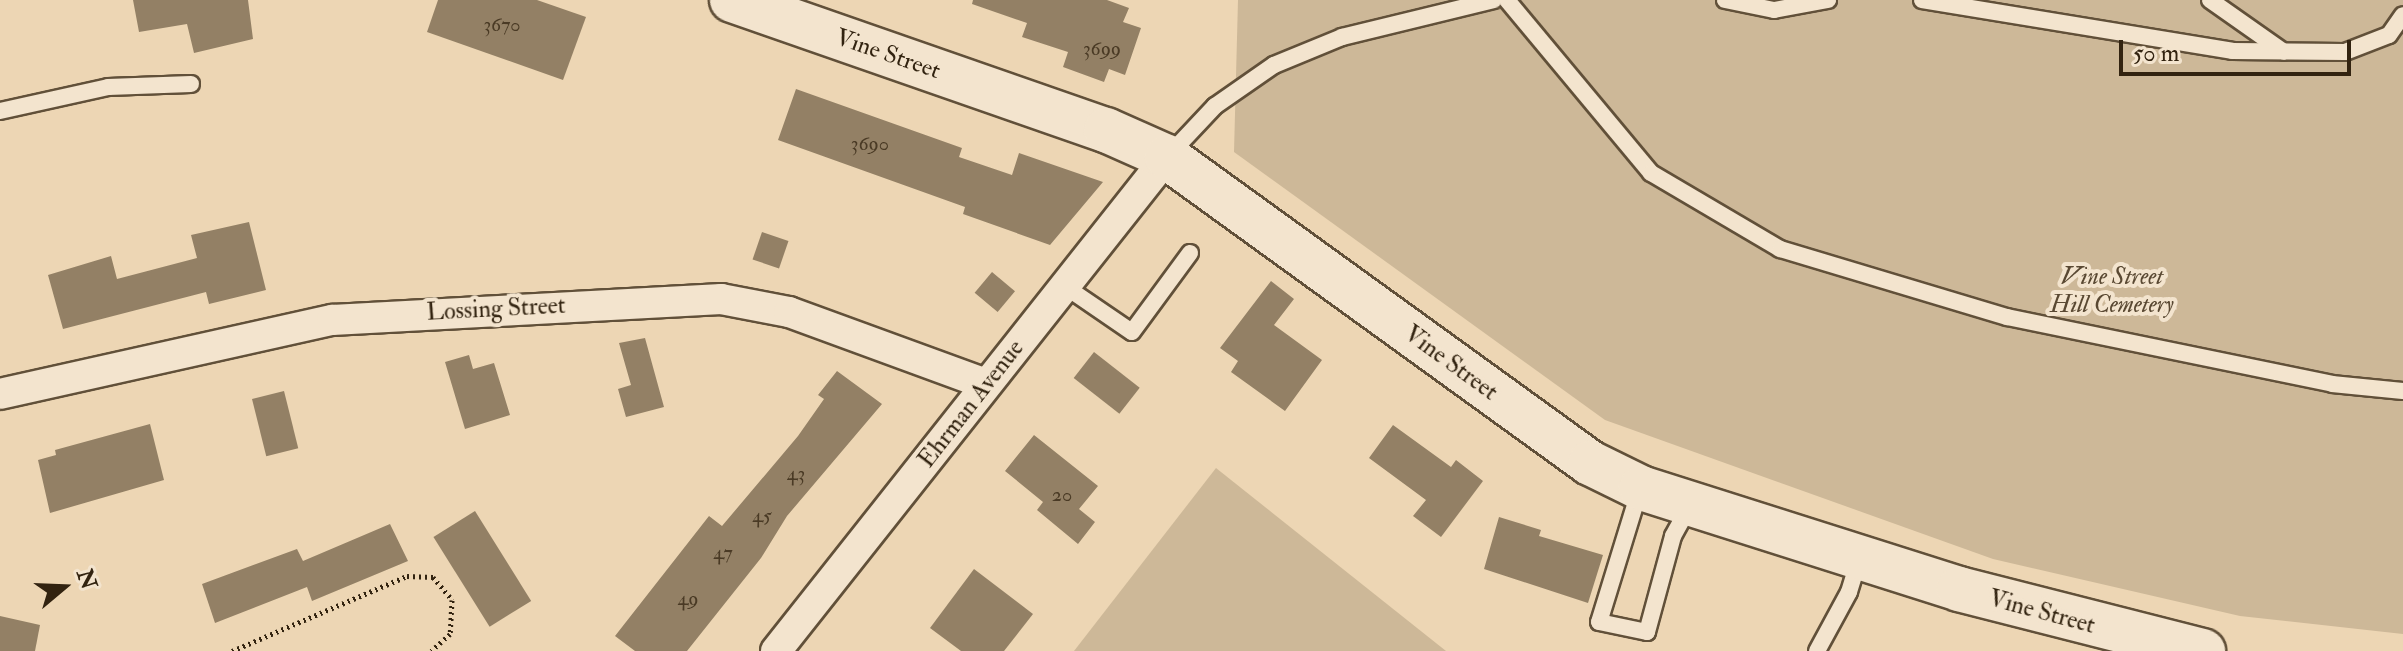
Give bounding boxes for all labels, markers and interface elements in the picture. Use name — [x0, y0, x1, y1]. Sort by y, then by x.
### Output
house number: 3670 — [483, 12, 521, 36]
street label: Vine Street — [832, 23, 944, 85]
scale bar — [2123, 24, 2355, 74]
house number: 3699 — [1083, 36, 1121, 60]
text: 50 m — [2133, 38, 2179, 69]
house number: 3690 — [851, 131, 889, 155]
park label: Vine Street Hill Cemetery — [2050, 263, 2174, 319]
street label: Lossing Street — [426, 291, 566, 327]
street label: Vine Street — [1399, 319, 1503, 407]
street label: Ehrman Avenue — [912, 334, 1030, 474]
house number: 43 — [787, 461, 805, 485]
house number: 20 — [1052, 482, 1072, 506]
house number: 45 — [752, 503, 772, 527]
house number: 47 — [713, 540, 733, 564]
north arrow — [24, 547, 104, 627]
text: N — [70, 565, 103, 593]
street label: Vine Street — [1986, 584, 2098, 640]
house number: 49 — [677, 586, 699, 610]

